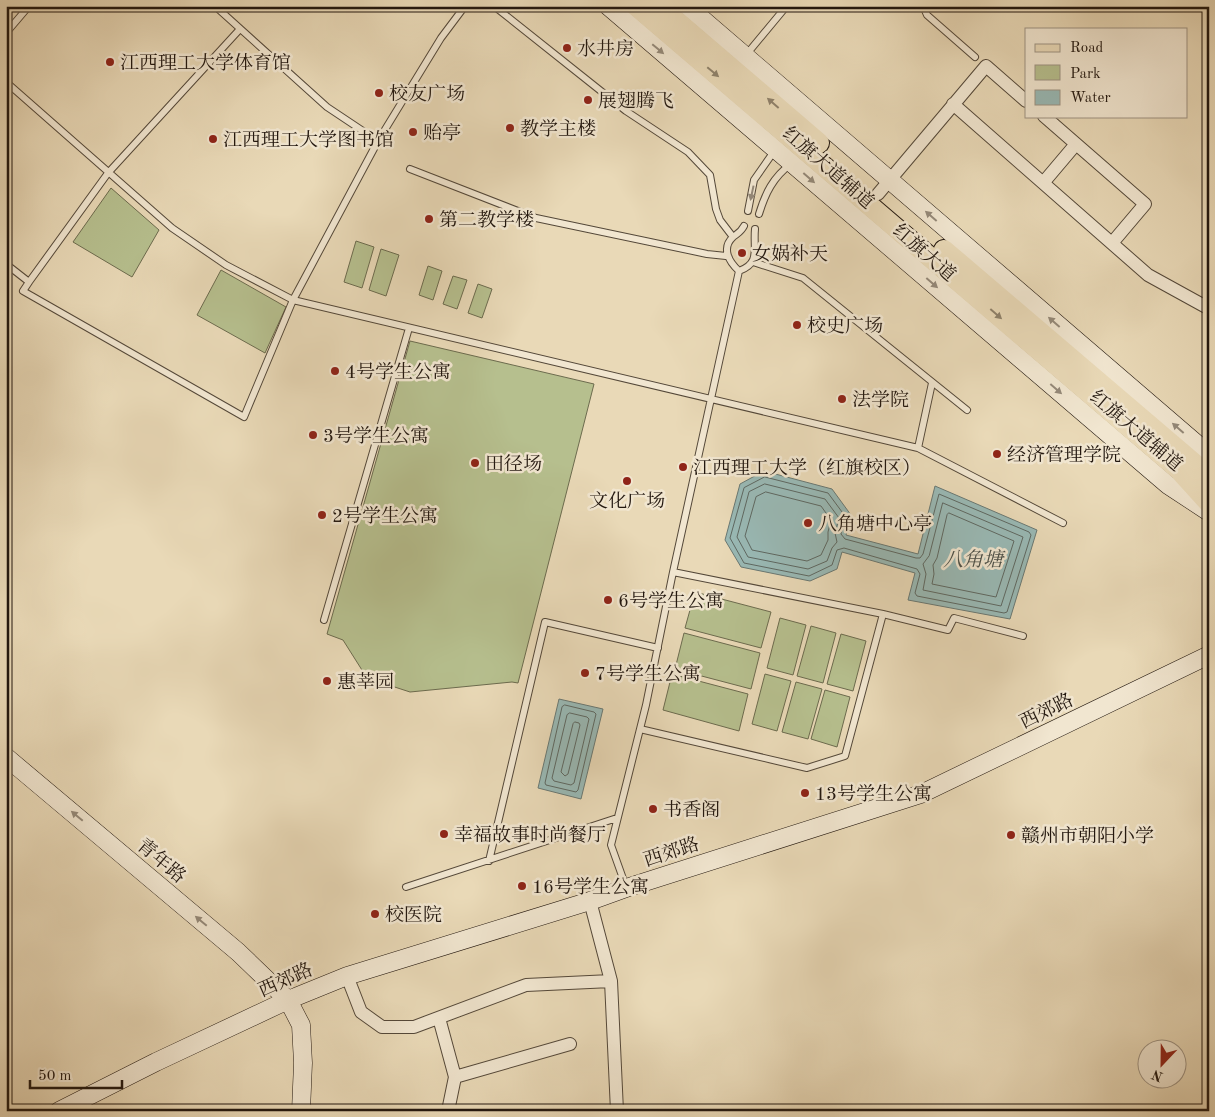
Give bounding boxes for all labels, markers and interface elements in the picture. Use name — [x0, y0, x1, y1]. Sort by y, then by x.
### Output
legend — [1025, 28, 1188, 118]
place label: 水井房 — [577, 38, 634, 60]
text: Road — [1070, 41, 1104, 56]
marker: 水井房 — [561, 42, 573, 54]
one-way arrow — [652, 44, 665, 55]
place label: 江西理工大学体育馆 — [120, 52, 291, 74]
marker: 江西理工大学体育馆 — [104, 56, 116, 68]
one-way arrow — [706, 66, 719, 77]
text: Park — [1070, 67, 1101, 82]
place label: 校友广场 — [389, 83, 465, 105]
marker: 校友广场 — [373, 87, 385, 99]
place label: 展翅腾飞 — [598, 91, 674, 112]
text: Water — [1070, 91, 1111, 106]
marker: 展翅腾飞 — [582, 94, 594, 106]
one-way arrow — [767, 97, 779, 109]
place label: 教学主楼 — [520, 118, 596, 140]
place label: 贻亭 — [423, 122, 461, 144]
marker: 教学主楼 — [504, 122, 516, 134]
street label: 红旗大道辅道 — [778, 122, 879, 213]
marker: 贻亭 — [407, 126, 419, 138]
place label: 江西理工大学图书馆 — [223, 129, 394, 151]
marker: 江西理工大学图书馆 — [207, 133, 219, 145]
one-way arrow — [802, 172, 815, 183]
one-way arrow — [747, 186, 755, 202]
place label: 第二教学楼 — [439, 209, 534, 231]
one-way arrow — [926, 210, 938, 222]
marker: 第二教学楼 — [423, 213, 435, 225]
street label: 红旗大道 — [888, 220, 960, 286]
place label: 女娲补天 — [752, 244, 828, 265]
marker: 女娲补天 — [736, 247, 748, 259]
one-way arrow — [926, 277, 938, 288]
one-way arrow — [990, 308, 1003, 319]
place label: 校史广场 — [807, 315, 883, 337]
one-way arrow — [1048, 316, 1061, 327]
marker: 校史广场 — [791, 319, 803, 331]
place label: 4号学生公寓 — [345, 361, 451, 383]
marker: 4号学生公寓 — [329, 365, 341, 377]
one-way arrow — [1049, 383, 1062, 394]
street label: 红旗大道辅道 — [1086, 386, 1187, 476]
place label: 法学院 — [852, 390, 909, 411]
marker: 法学院 — [836, 393, 848, 405]
one-way arrow — [1171, 422, 1184, 433]
place label: 3号学生公寓 — [323, 425, 429, 447]
marker: 3号学生公寓 — [307, 429, 319, 441]
place label: 经济管理学院 — [1007, 444, 1121, 466]
marker: 经济管理学院 — [991, 448, 1003, 460]
place label: 田径场 — [485, 454, 542, 475]
marker: 田径场 — [469, 457, 481, 469]
place label: 江西理工大学（红旗校区） — [693, 457, 921, 479]
marker: 江西理工大学（红旗校区） — [677, 461, 689, 473]
marker: 文化广场 — [621, 475, 633, 487]
place label: 文化广场 — [589, 491, 665, 512]
place label: 2号学生公寓 — [332, 505, 438, 527]
marker: 2号学生公寓 — [316, 509, 328, 521]
place label: 八角塘中心亭 — [818, 513, 932, 535]
marker: 八角塘中心亭 — [802, 517, 814, 529]
water label: 八角塘 — [943, 549, 1006, 571]
place label: 6号学生公寓 — [618, 590, 724, 612]
marker: 6号学生公寓 — [602, 594, 614, 606]
place label: 7号学生公寓 — [595, 663, 701, 685]
marker: 7号学生公寓 — [579, 667, 591, 679]
place label: 惠莘园 — [337, 672, 394, 693]
marker: 惠莘园 — [321, 675, 333, 687]
street label: 西郊路 — [1016, 689, 1077, 733]
place label: 13号学生公寓 — [815, 783, 932, 805]
marker: 13号学生公寓 — [799, 787, 811, 799]
place label: 书香阁 — [663, 799, 720, 821]
marker: 书香阁 — [647, 803, 659, 815]
one-way arrow — [71, 811, 84, 822]
place label: 幸福故事时尚餐厅 — [454, 825, 606, 846]
place label: 赣州市朝阳小学 — [1021, 825, 1154, 847]
marker: 幸福故事时尚餐厅 — [438, 828, 450, 840]
marker: 赣州市朝阳小学 — [1005, 829, 1017, 841]
street label: 青年路 — [132, 834, 190, 888]
street label: 西郊路 — [641, 834, 702, 871]
place label: 16号学生公寓 — [532, 876, 649, 898]
marker: 16号学生公寓 — [516, 880, 528, 892]
place label: 校医院 — [385, 904, 442, 926]
marker: 校医院 — [369, 908, 381, 920]
one-way arrow — [195, 916, 207, 927]
street label: 西郊路 — [255, 959, 316, 1002]
north arrow — [1138, 1040, 1188, 1090]
scale bar — [30, 1057, 122, 1089]
text: N — [1150, 1067, 1165, 1084]
text: 50 m — [38, 1069, 72, 1084]

